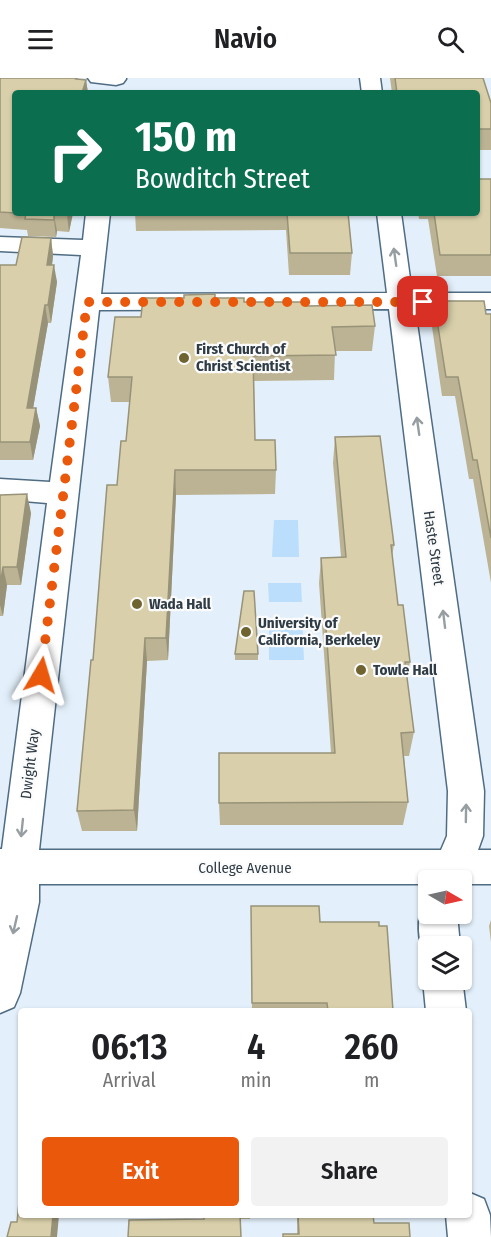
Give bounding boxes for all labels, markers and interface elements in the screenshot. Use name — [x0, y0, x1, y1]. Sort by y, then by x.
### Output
icon: menu — [24, 23, 57, 56]
text: Navio — [214, 23, 277, 55]
icon: search — [434, 23, 467, 56]
text: 150 m — [135, 112, 237, 162]
icon: right — [36, 114, 114, 192]
text: Bowditch Street — [135, 163, 310, 195]
one-way arrow — [389, 248, 400, 268]
pin — [397, 276, 448, 327]
icon: arrive — [406, 285, 439, 318]
place label: First Church of Christ Scientist — [196, 340, 291, 375]
marker: First Church of Christ Scientist — [177, 351, 191, 365]
one-way arrow — [412, 416, 423, 436]
street label: Haste Street — [420, 509, 448, 587]
place label: Wada Hall — [149, 595, 212, 613]
marker: Wada Hall — [130, 597, 144, 611]
one-way arrow — [438, 610, 449, 629]
place label: University of California, Berkeley — [258, 614, 381, 649]
marker: University of California, Berkeley — [239, 625, 253, 639]
position arrow — [9, 643, 73, 707]
place label: Towle Hall — [373, 661, 438, 679]
marker: Towle Hall — [354, 663, 368, 677]
street label: Dwight Way — [17, 728, 43, 800]
one-way arrow — [460, 803, 471, 823]
one-way arrow — [16, 818, 27, 838]
street label: College Avenue — [198, 859, 292, 877]
north arrow — [418, 870, 472, 924]
map controls — [418, 870, 472, 990]
one-way arrow — [9, 914, 20, 934]
button: layers — [418, 936, 472, 990]
text: 06:13 — [91, 1025, 168, 1069]
text: 4 — [247, 1025, 265, 1069]
text: 260 — [345, 1025, 399, 1069]
text: Arrival — [103, 1068, 156, 1092]
text: min — [241, 1068, 272, 1092]
text: m — [364, 1068, 379, 1092]
button: Exit — [42, 1137, 239, 1206]
button: Share — [251, 1137, 448, 1206]

